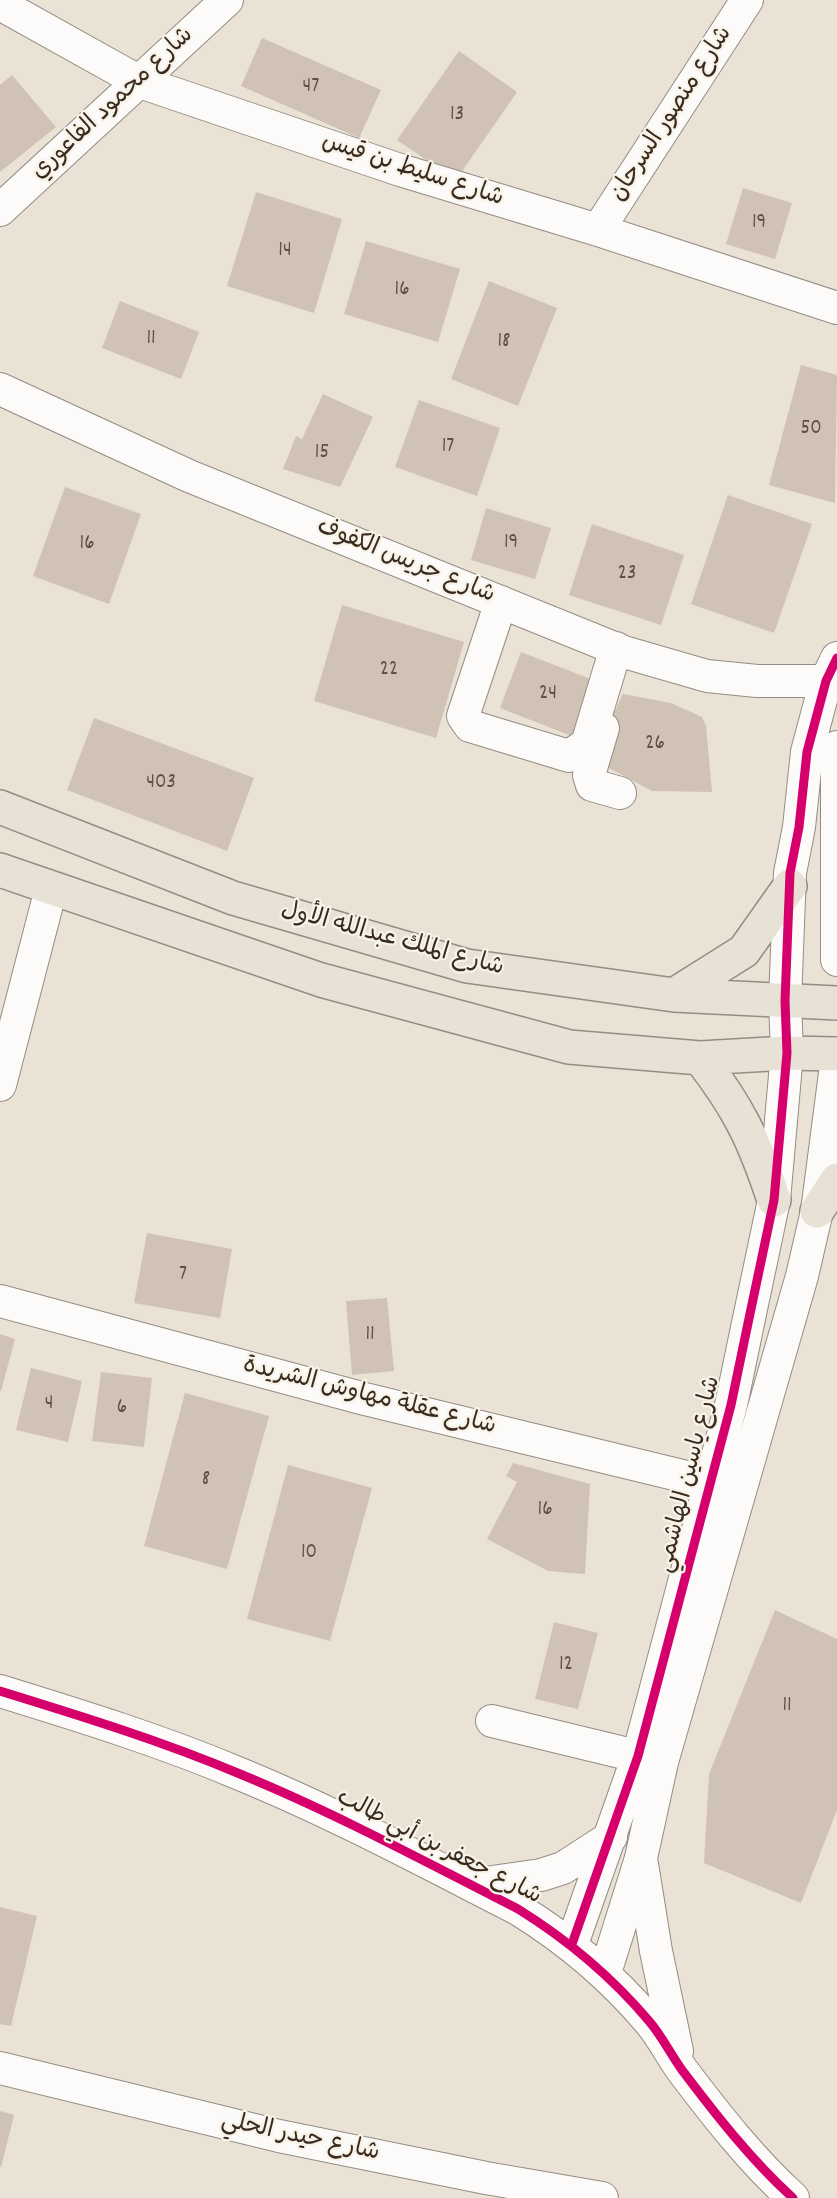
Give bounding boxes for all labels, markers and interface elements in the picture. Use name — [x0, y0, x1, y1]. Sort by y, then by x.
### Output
street label: شارع منصور السرحان — [606, 22, 740, 208]
street label: شارع محمود الفاعوري — [27, 23, 201, 187]
house number: 47 — [303, 75, 319, 101]
house number: 13 — [450, 103, 464, 129]
street label: شارع سليط بن قيس — [317, 129, 507, 215]
house number: 19 — [752, 211, 766, 237]
house number: 14 — [278, 239, 292, 265]
house number: 16 — [395, 278, 409, 304]
house number: 11 — [146, 327, 156, 353]
house number: 18 — [497, 330, 511, 356]
house number: 50 — [800, 417, 822, 443]
house number: 17 — [442, 435, 454, 461]
house number: 15 — [315, 441, 329, 467]
street label: شارع جريس الكفوف — [312, 514, 498, 612]
house number: 19 — [504, 531, 518, 557]
house number: 16 — [80, 532, 94, 558]
house number: 23 — [618, 562, 636, 588]
house number: 22 — [380, 658, 398, 684]
house number: 24 — [539, 682, 557, 708]
house number: 26 — [645, 732, 665, 758]
house number: 403 — [146, 771, 176, 797]
street label: شارع الملك عبدالله الأول — [277, 897, 507, 985]
house number: 7 — [179, 1263, 187, 1289]
house number: 11 — [365, 1323, 375, 1349]
street label: شارع عقلة مهاوش الشريدة — [240, 1353, 498, 1443]
street label: شارع ياسين الهاشمي — [653, 1374, 729, 1576]
house number: 4 — [45, 1392, 53, 1418]
house number: 6 — [117, 1396, 127, 1422]
house number: 8 — [202, 1468, 210, 1494]
house number: 16 — [538, 1498, 552, 1524]
house number: 10 — [301, 1541, 317, 1567]
house number: 12 — [559, 1653, 573, 1679]
house number: 11 — [782, 1694, 792, 1720]
street label: شارع جعفر بن أبي طالب — [331, 1785, 545, 1913]
street label: شارع حيدر الحلي — [218, 2108, 382, 2170]

